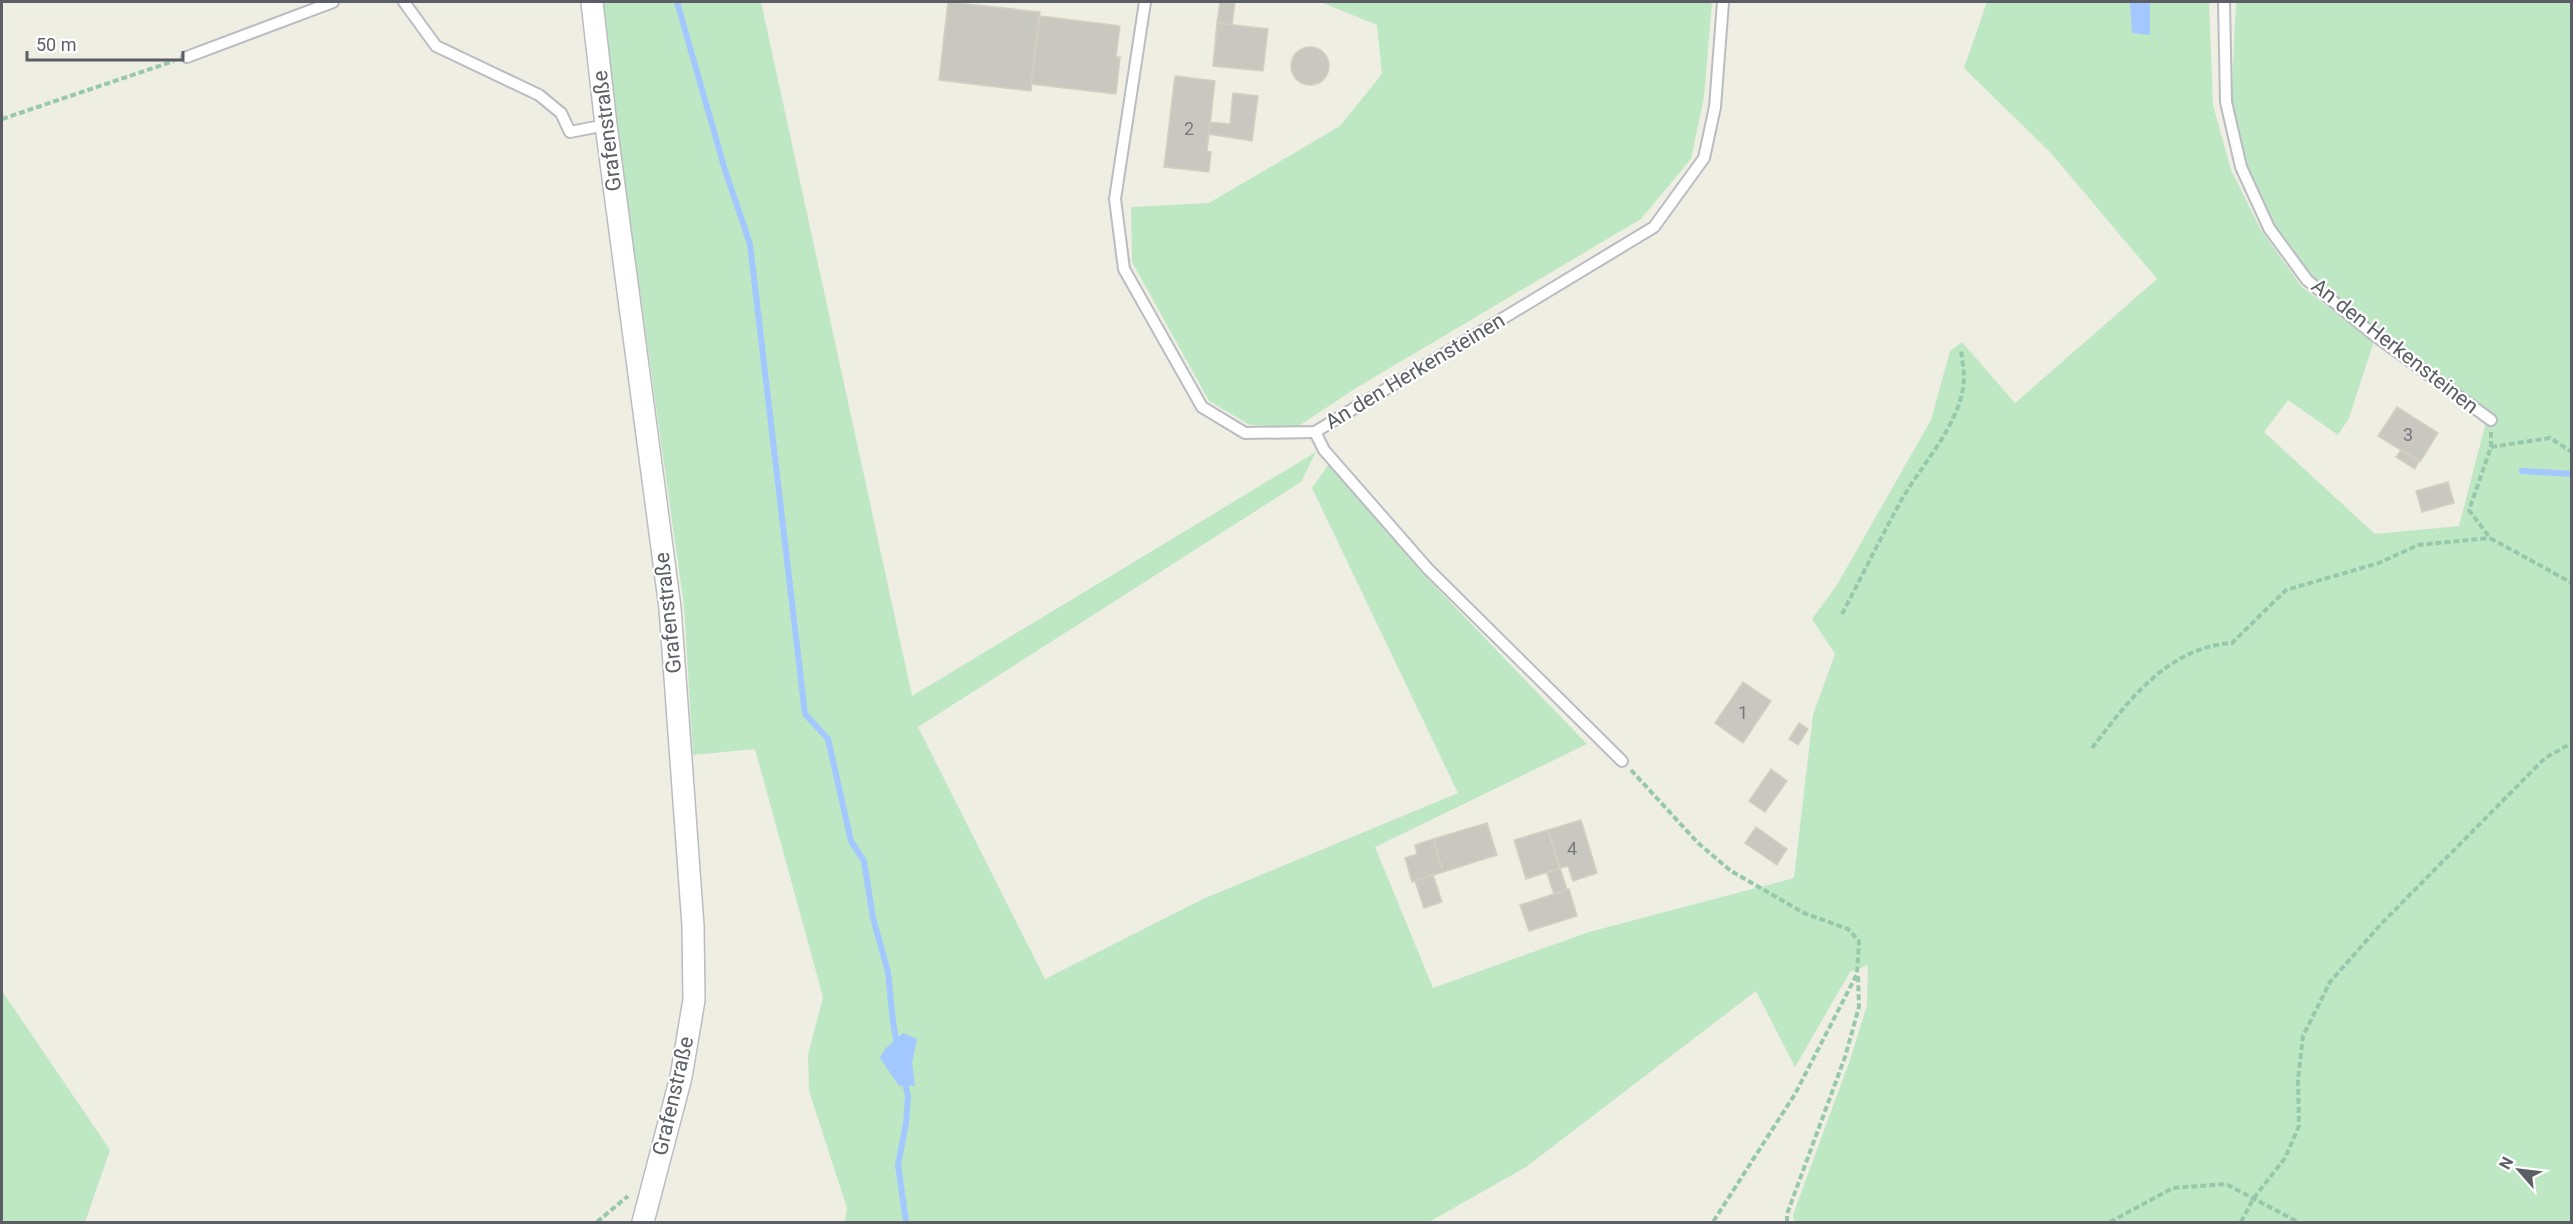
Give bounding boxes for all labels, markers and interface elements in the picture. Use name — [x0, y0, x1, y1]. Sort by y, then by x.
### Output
scale bar — [27, 24, 183, 62]
text: 50 m — [36, 34, 76, 55]
street label: Grafenstraße — [588, 69, 626, 193]
house number: 2 — [1184, 118, 1194, 139]
street label: An den Herkensteinen — [2307, 273, 2483, 419]
street label: An den Herkensteinen — [1321, 308, 1509, 434]
house number: 3 — [2403, 424, 2413, 445]
street label: Grafenstraße — [650, 551, 686, 675]
house number: 1 — [1738, 702, 1748, 723]
house number: 4 — [1567, 838, 1577, 859]
street label: Grafenstraße — [648, 1034, 698, 1158]
north arrow — [2489, 1140, 2549, 1200]
text: N — [2495, 1154, 2517, 1173]

